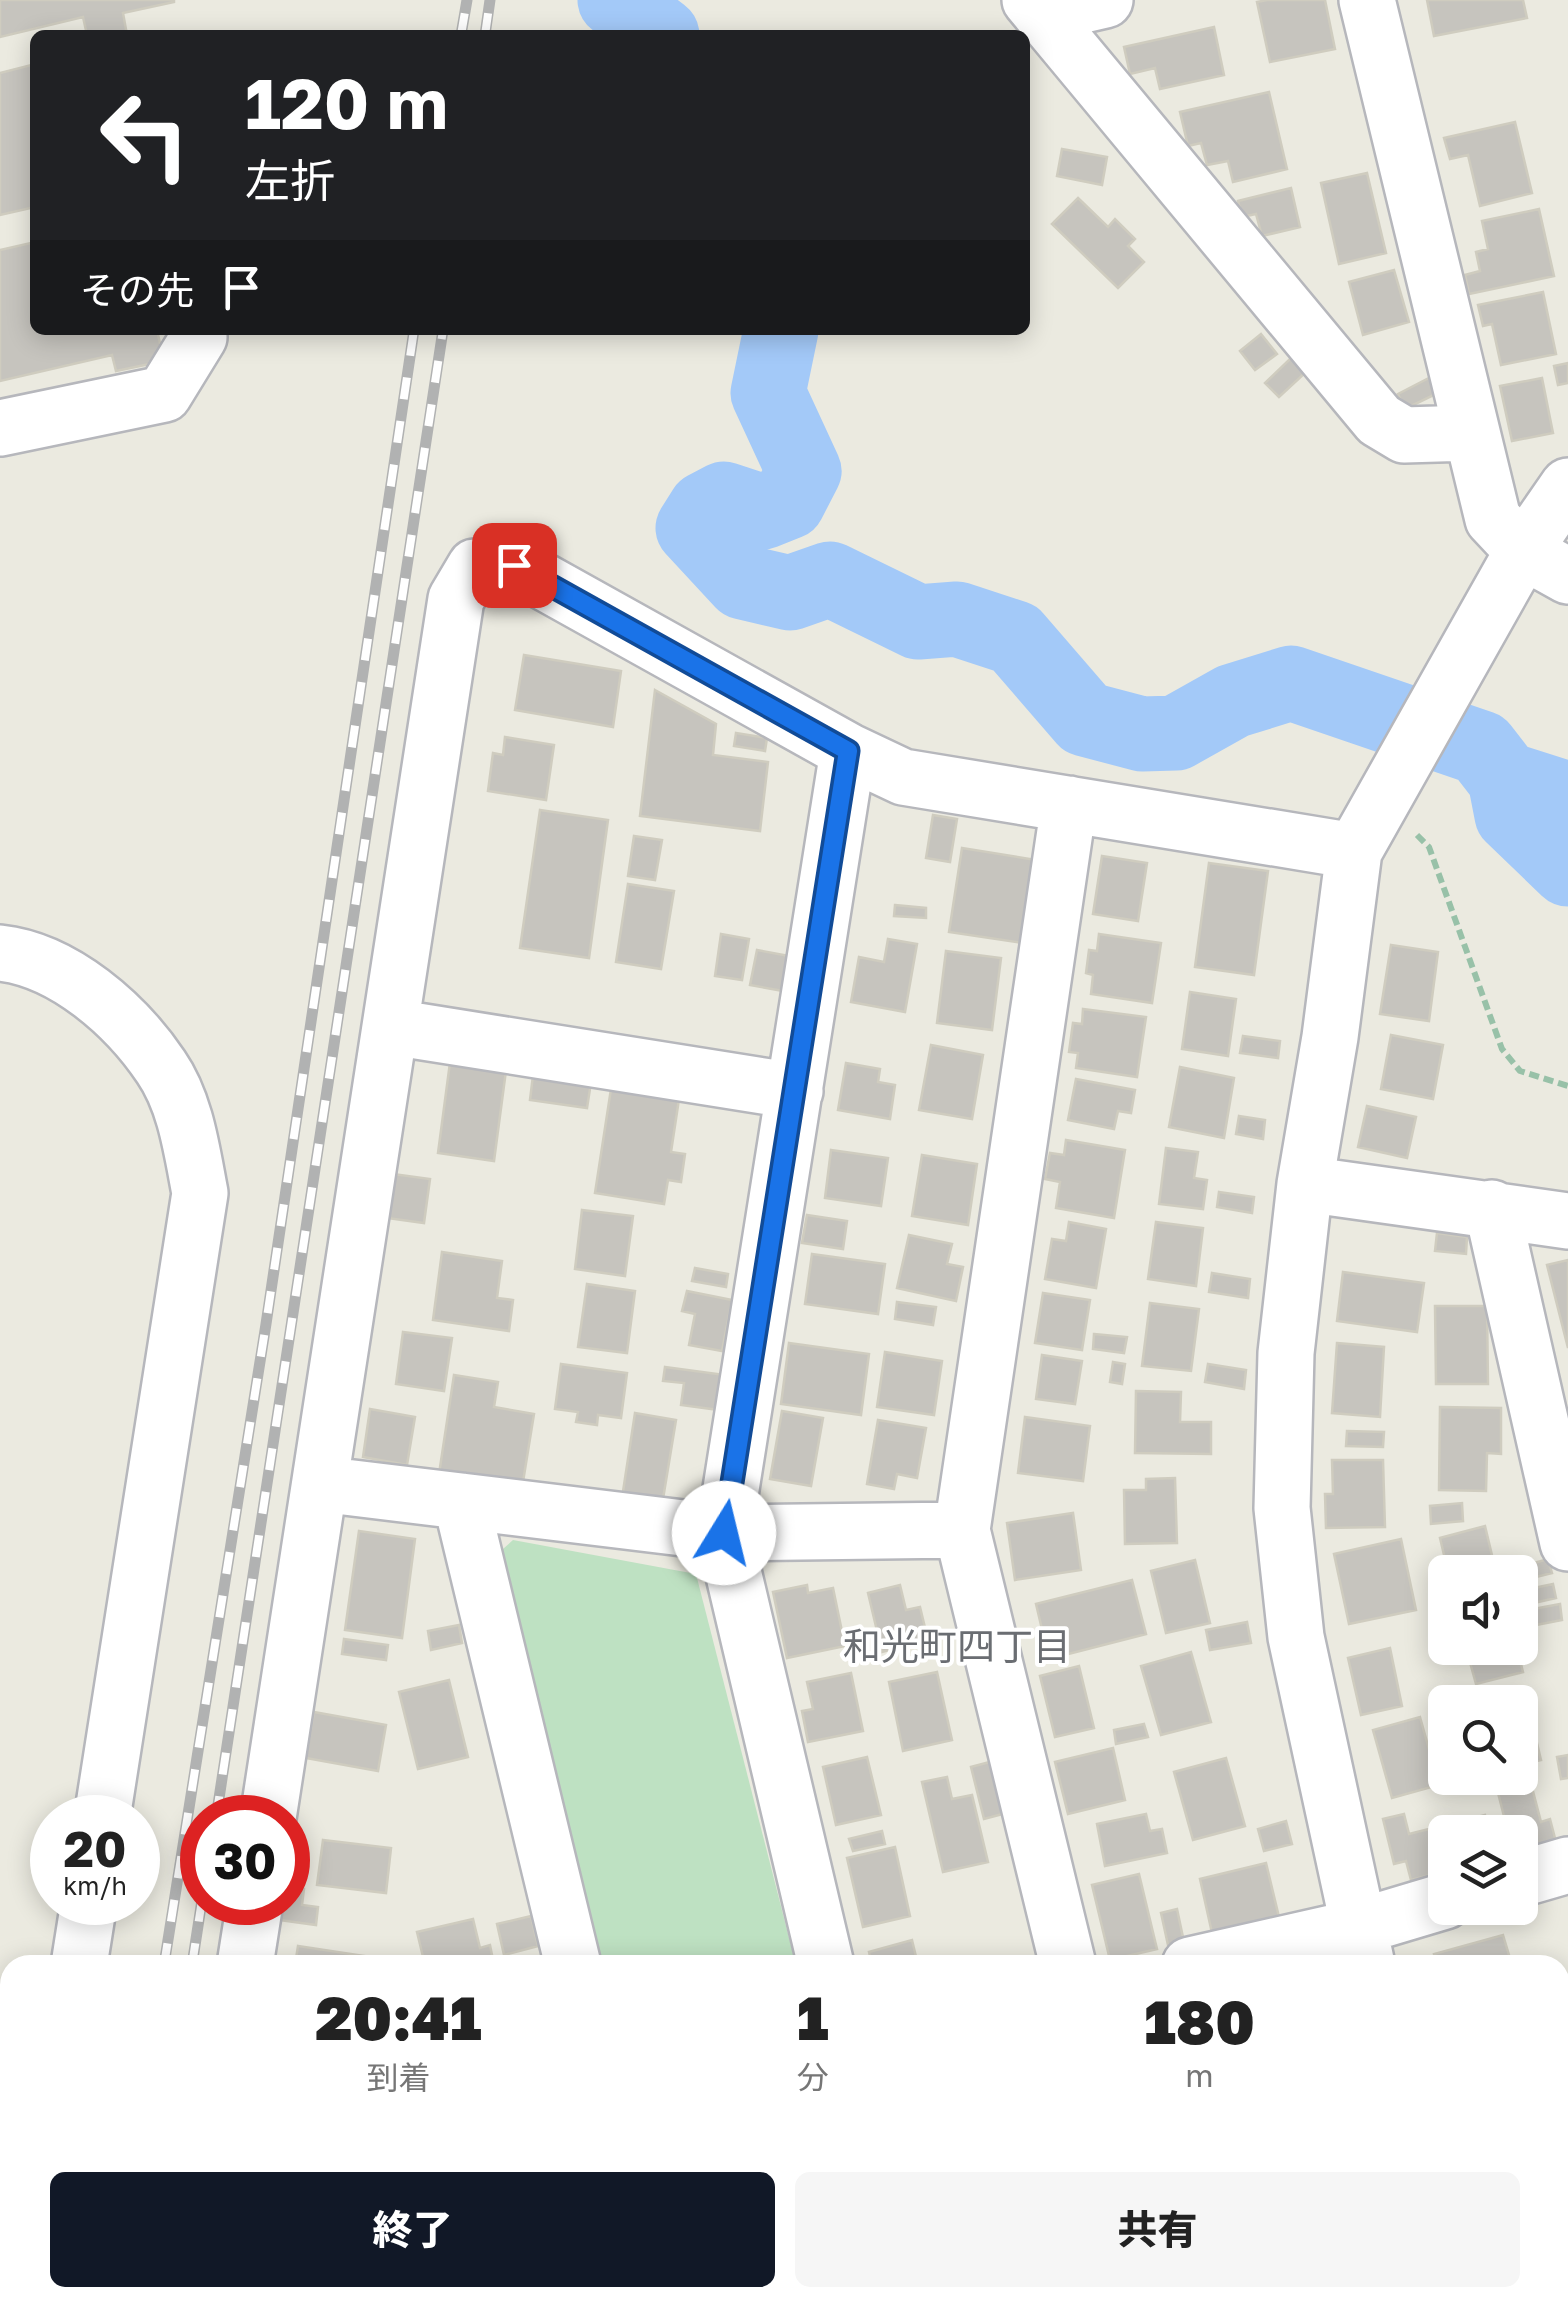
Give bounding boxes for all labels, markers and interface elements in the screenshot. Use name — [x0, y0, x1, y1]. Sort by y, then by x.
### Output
text: 120 m — [245, 60, 448, 144]
icon: left — [80, 70, 210, 200]
text: 左折 — [245, 153, 335, 207]
icon: arrive — [214, 260, 269, 315]
text: その先 — [80, 267, 194, 312]
pin — [472, 523, 557, 608]
icon: arrive — [487, 538, 542, 593]
position arrow — [672, 1481, 776, 1585]
map controls — [1428, 1555, 1538, 1925]
button: sound — [1428, 1555, 1538, 1665]
district label: 和光町四丁目 — [843, 1623, 1071, 1668]
button: search — [1428, 1685, 1538, 1795]
speed limit sign: 30 — [180, 1795, 310, 1925]
button: layers — [1428, 1815, 1538, 1925]
text: 20 — [63, 1818, 126, 1878]
text: km/h — [63, 1870, 127, 1901]
text: 20:41 — [315, 1981, 482, 2053]
text: 1 — [797, 1981, 829, 2053]
text: 180 — [1144, 1985, 1255, 2057]
text: m — [1185, 2056, 1214, 2094]
text: 到着 — [366, 2058, 430, 2096]
text: 分 — [797, 2058, 829, 2096]
button: 終了 — [50, 2172, 775, 2287]
button: 共有 — [795, 2172, 1520, 2287]

